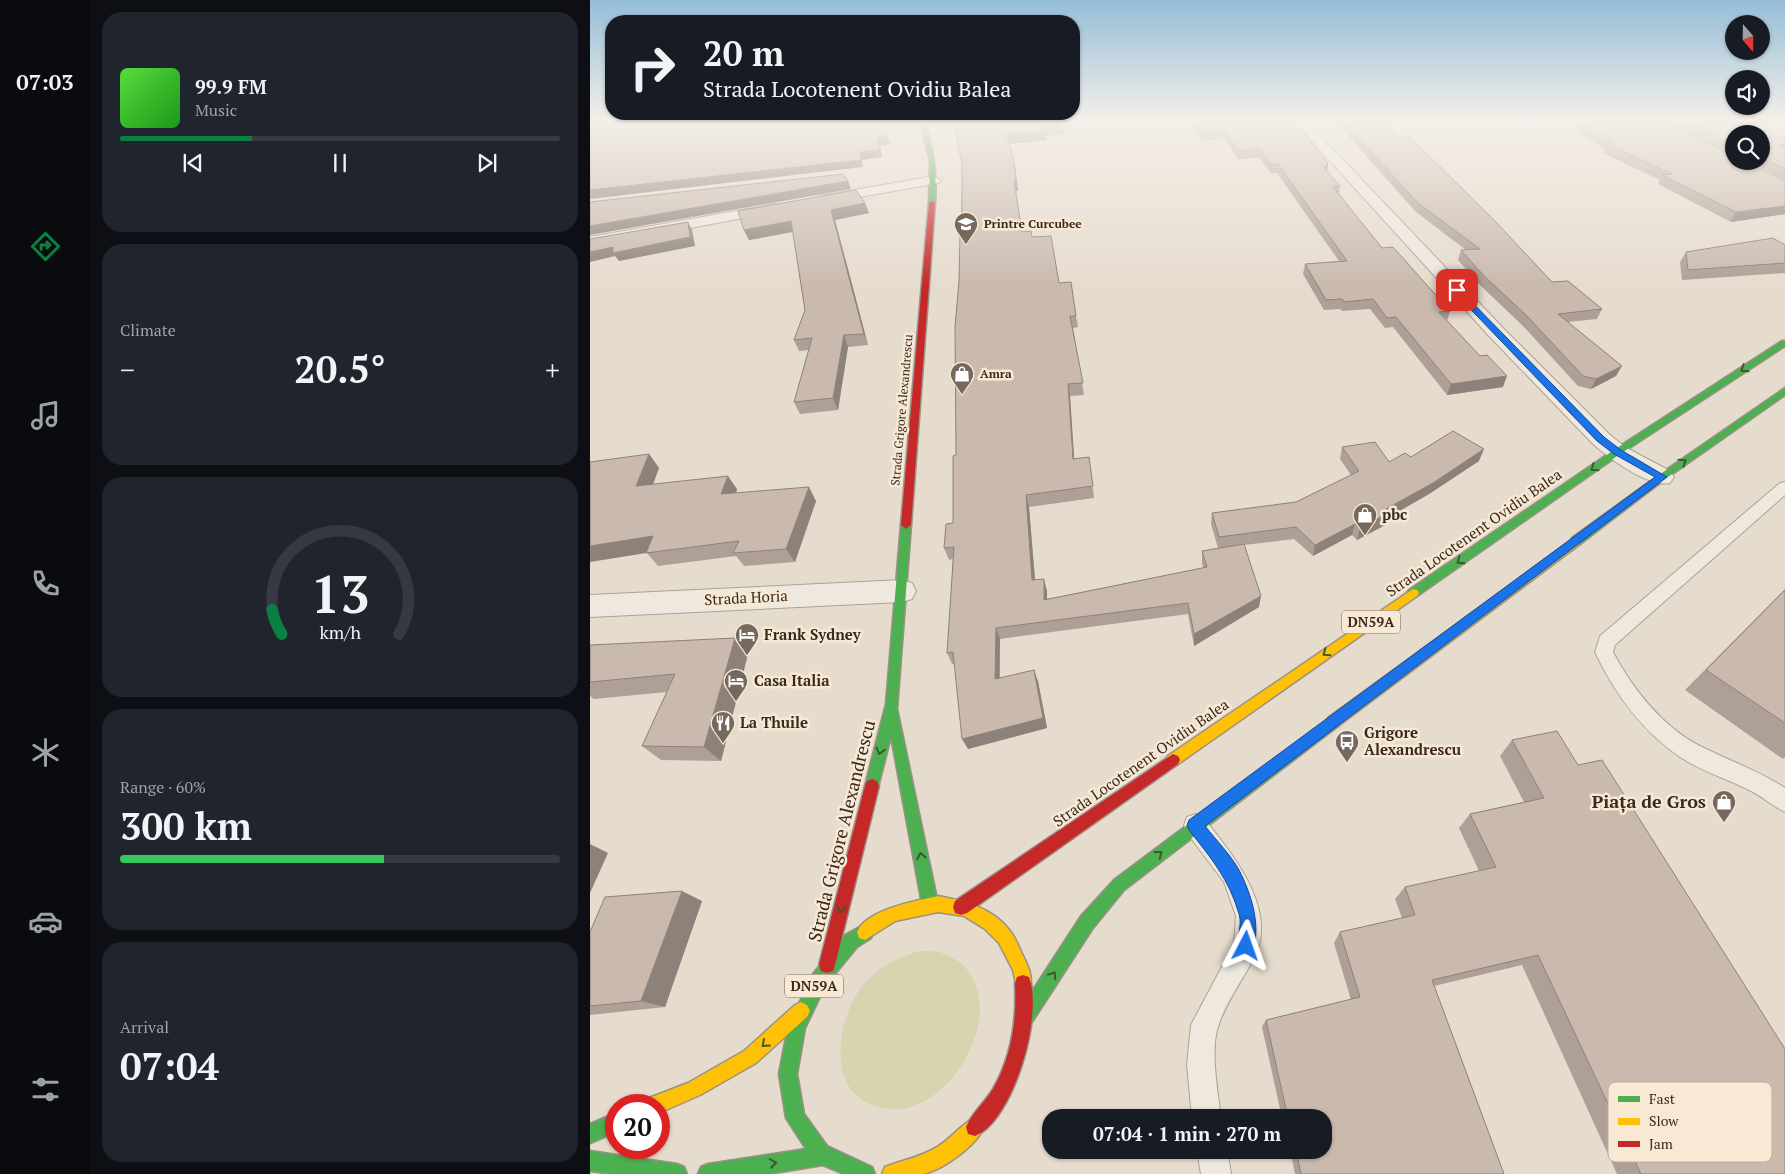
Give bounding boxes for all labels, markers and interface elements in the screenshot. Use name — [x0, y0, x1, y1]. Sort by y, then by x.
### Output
north arrow — [1725, 15, 1770, 60]
map controls — [1725, 15, 1770, 170]
text: 20 m — [703, 30, 784, 76]
icon: right — [620, 35, 685, 100]
text: 07:03 — [16, 67, 74, 96]
button: sound — [1725, 70, 1770, 115]
text: 99.9 FM — [195, 74, 267, 99]
text: Strada Locotenent Ovidiu Balea — [703, 74, 1011, 103]
text: Music — [195, 99, 237, 121]
button: search — [1725, 125, 1770, 170]
icon: previous — [179, 149, 207, 177]
icon: pause — [326, 149, 354, 177]
icon: next — [473, 149, 501, 177]
school or university icon: Printre Curcubee — [953, 211, 979, 245]
place label: Printre Curcubee — [984, 216, 1082, 231]
icon: directions — [28, 229, 63, 264]
pin — [1436, 269, 1478, 311]
icon: arrive — [1443, 276, 1471, 304]
text: Climate — [120, 319, 176, 341]
street label: Strada Grigore Alexandrescu — [887, 334, 916, 486]
text: 20.5° — [294, 344, 386, 394]
text: − — [120, 351, 135, 388]
text: + — [545, 351, 560, 388]
shop icon: Amra — [949, 361, 975, 395]
one-way arrow — [1740, 363, 1749, 373]
place label: Amra — [980, 366, 1012, 381]
icon: music — [28, 398, 63, 433]
one-way arrow — [1677, 459, 1687, 468]
one-way arrow — [1590, 462, 1600, 471]
street label: Strada Locotenent Ovidiu Balea — [1382, 463, 1566, 601]
shop icon: pbc — [1352, 502, 1378, 536]
place label: pbc — [1382, 504, 1407, 524]
one-way arrow — [1456, 555, 1466, 564]
text: 13 — [311, 559, 369, 628]
icon: phone — [28, 566, 63, 601]
street label: Strada Horia — [704, 585, 789, 609]
road number: DN59A — [1342, 610, 1400, 634]
text: km/h — [319, 620, 361, 644]
hotel icon: Frank Sydney — [734, 622, 760, 656]
place label: Frank Sydney — [764, 624, 862, 644]
one-way arrow — [1323, 647, 1332, 656]
hotel icon: Casa Italia — [723, 668, 749, 702]
place label: Casa Italia — [754, 670, 830, 690]
street label: Strada Locotenent Ovidiu Balea — [1049, 693, 1233, 831]
restaurant icon: La Thuile — [710, 710, 736, 744]
place label: La Thuile — [740, 712, 808, 732]
street label: Strada Grigore Alexandrescu — [802, 717, 880, 944]
place label: Grigore Alexandrescu — [1364, 722, 1462, 759]
bus stop icon: Grigore Alexandrescu — [1334, 729, 1360, 763]
icon: climate — [28, 735, 63, 770]
one-way arrow — [875, 747, 886, 756]
text: Range · 60% — [120, 776, 206, 798]
place label: Piața de Gros — [1592, 789, 1706, 813]
shop icon: Piața de Gros — [1711, 789, 1737, 823]
text: 300 km — [120, 801, 252, 851]
one-way arrow — [1153, 850, 1162, 859]
one-way arrow — [916, 852, 927, 861]
icon: car — [28, 904, 63, 939]
one-way arrow — [836, 905, 847, 914]
position arrow — [1219, 919, 1271, 971]
one-way arrow — [1046, 971, 1056, 980]
road number: DN59A — [785, 974, 843, 998]
text: Arrival — [120, 1016, 169, 1038]
one-way arrow — [761, 1038, 770, 1047]
text: 07:04 — [120, 1041, 219, 1091]
icon: filters — [28, 1072, 63, 1107]
legend — [1608, 1082, 1772, 1162]
text: Fast — [1649, 1089, 1676, 1108]
speed limit sign: 20 — [605, 1094, 670, 1159]
text: Slow — [1649, 1111, 1679, 1130]
text: 07:04 · 1 min · 270 m — [1093, 1121, 1281, 1146]
text: Jam — [1649, 1134, 1673, 1153]
one-way arrow — [769, 1159, 777, 1169]

